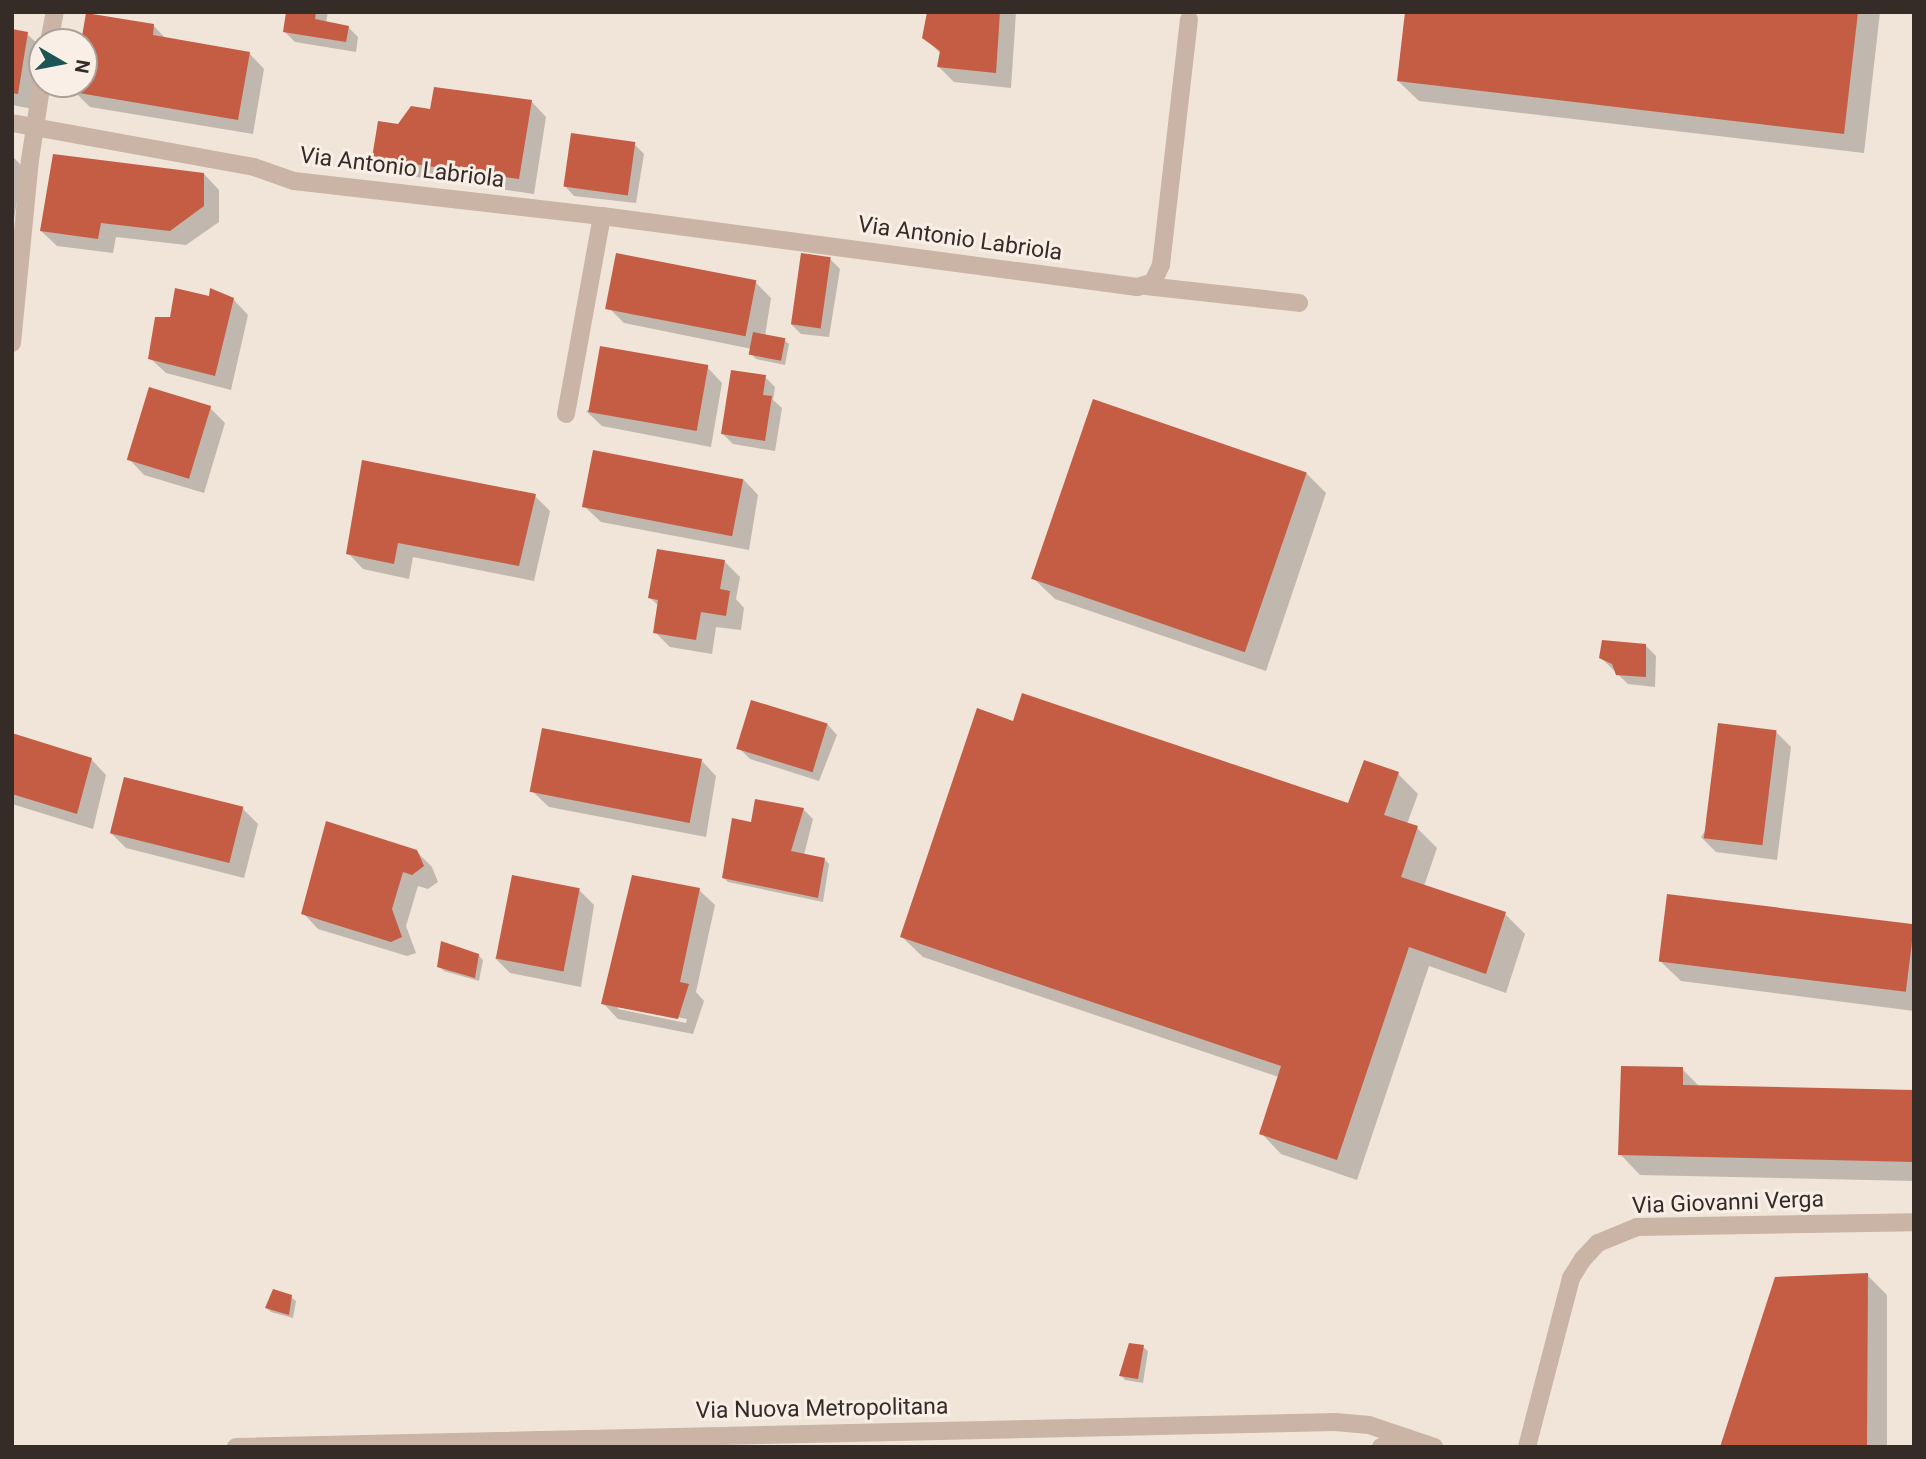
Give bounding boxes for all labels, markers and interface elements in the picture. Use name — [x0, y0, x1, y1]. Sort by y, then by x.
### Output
north arrow — [28, 28, 98, 98]
text: N — [70, 58, 95, 75]
street label: Via Antonio Labriola — [298, 142, 506, 194]
street label: Via Antonio Labriola — [856, 211, 1064, 267]
street label: Via Giovanni Verga — [1631, 1186, 1825, 1220]
street label: Via Nuova Metropolitana — [695, 1393, 949, 1425]

